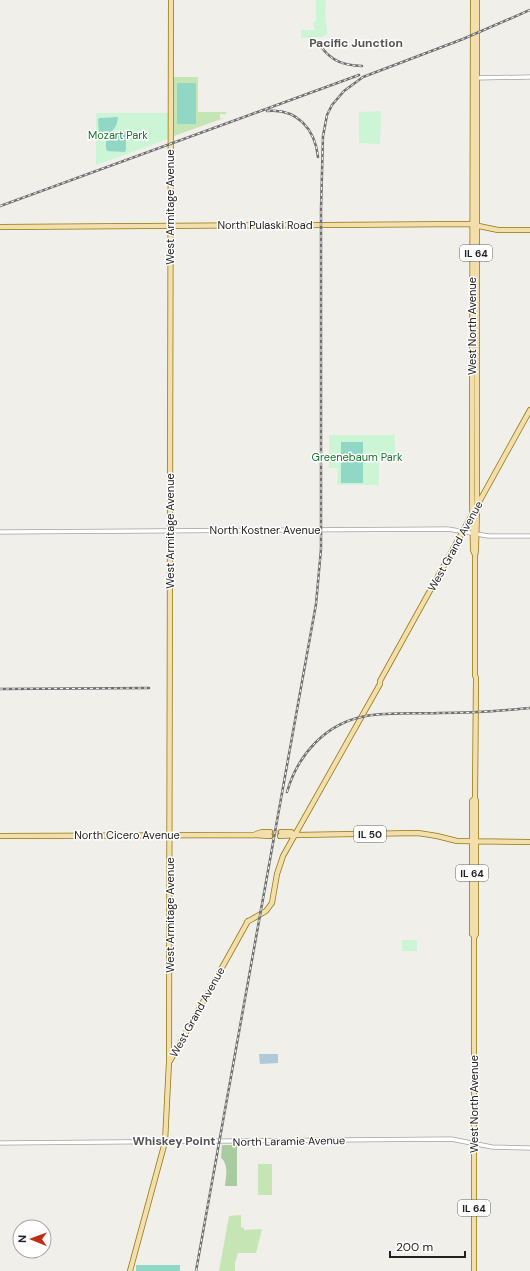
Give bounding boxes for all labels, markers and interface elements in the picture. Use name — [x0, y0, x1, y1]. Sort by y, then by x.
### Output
district label: Pacific Junction — [309, 35, 403, 51]
park label: Mozart Park — [88, 128, 148, 142]
street label: West Armitage Avenue — [163, 149, 177, 265]
street label: North Pulaski Road — [217, 218, 313, 232]
road number: IL 64 — [460, 245, 492, 261]
street label: West North Avenue — [465, 277, 479, 375]
park label: Greenebaum Park — [312, 450, 403, 464]
street label: West Armitage Avenue — [163, 473, 177, 589]
street label: West Grand Avenue — [424, 499, 486, 593]
street label: North Kostner Avenue — [210, 523, 320, 537]
road number: IL 50 — [354, 826, 386, 842]
street label: North Cicero Avenue — [74, 828, 180, 842]
street label: West Armitage Avenue — [163, 857, 177, 973]
road number: IL 64 — [456, 865, 488, 881]
street label: West Grand Avenue — [166, 965, 228, 1059]
street label: West North Avenue — [467, 1055, 481, 1153]
district label: Whiskey Point — [132, 1133, 216, 1149]
street label: North Laramie Avenue — [233, 1133, 345, 1149]
road number: IL 64 — [458, 1200, 490, 1216]
north arrow — [12, 1219, 52, 1259]
scale bar — [390, 1233, 465, 1259]
text: N — [15, 1235, 29, 1243]
text: 200 m — [396, 1239, 433, 1255]

